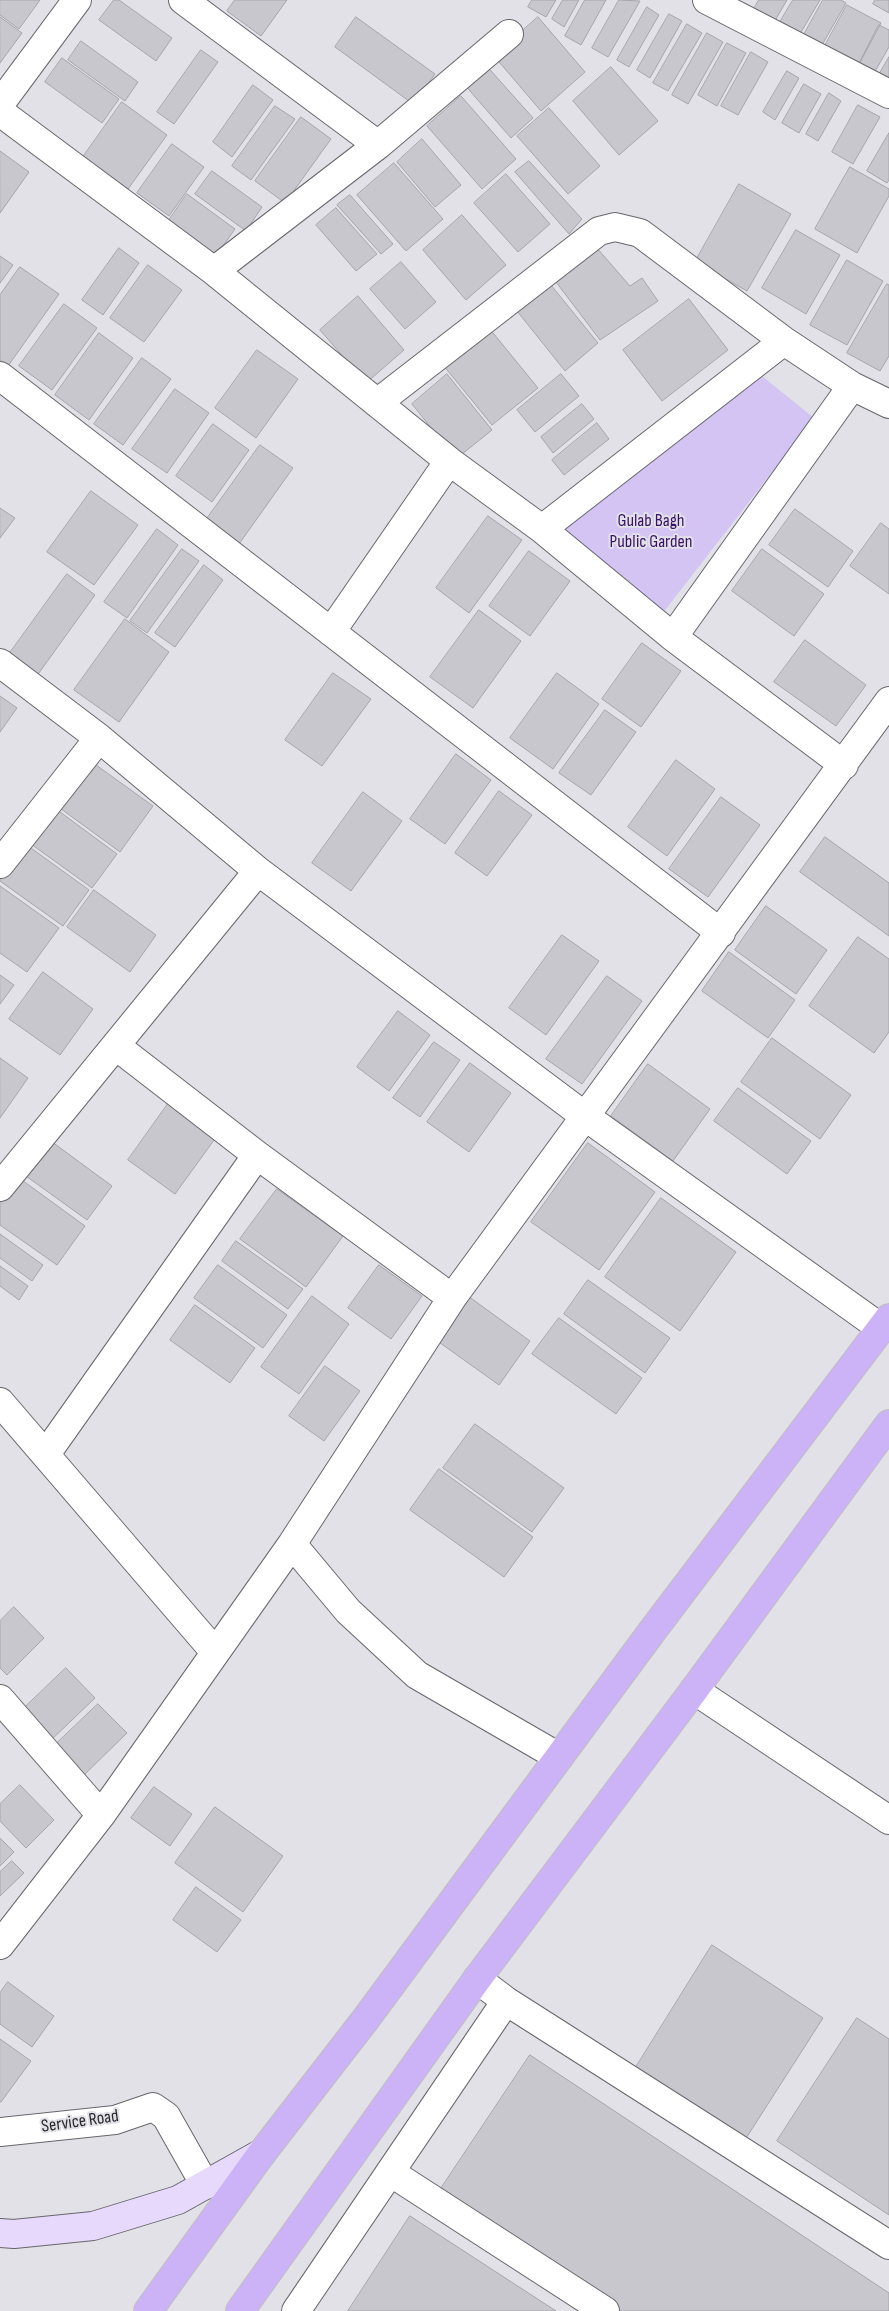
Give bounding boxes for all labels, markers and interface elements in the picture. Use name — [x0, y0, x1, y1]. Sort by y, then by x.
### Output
park label: Gulab Bagh Public Garden — [610, 510, 692, 552]
street label: Service Road — [40, 2106, 120, 2138]

